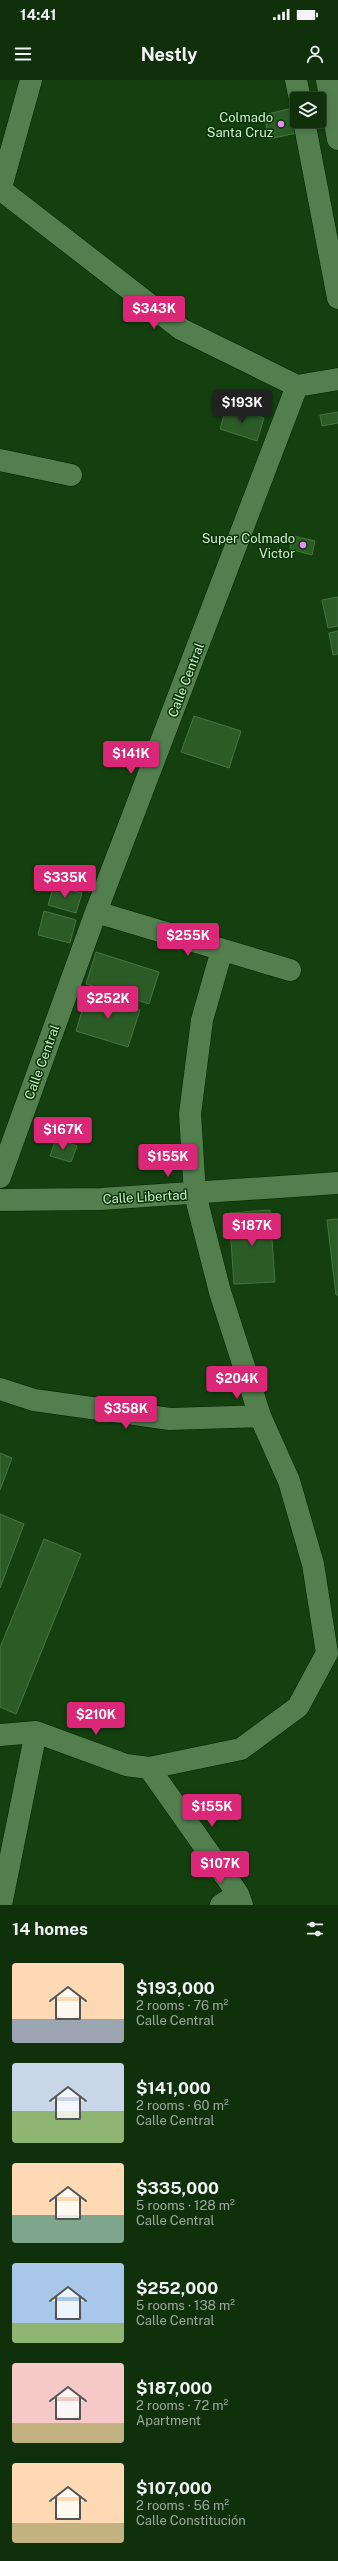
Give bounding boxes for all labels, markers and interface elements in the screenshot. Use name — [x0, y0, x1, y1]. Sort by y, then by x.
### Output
text: 14:41 — [20, 6, 57, 23]
icon: menu — [12, 43, 34, 65]
icon: person — [304, 43, 326, 65]
text: Nestly — [141, 44, 197, 65]
map controls — [290, 92, 326, 128]
button: layers — [290, 92, 326, 128]
place label: Colmado Santa Cruz — [207, 110, 273, 140]
marker: Colmado Santa Cruz — [276, 119, 286, 129]
pin: $343K — [126, 296, 182, 330]
text: $343K — [132, 301, 176, 316]
pin: $193K — [214, 390, 270, 424]
text: $193K — [222, 395, 262, 410]
place label: Super Colmado Victor — [202, 531, 295, 561]
marker: Super Colmado Victor — [298, 540, 308, 550]
street label: Calle Central — [165, 641, 207, 719]
pin: $141K — [103, 741, 159, 775]
text: $141K — [112, 746, 150, 761]
pin: $335K — [37, 865, 93, 899]
text: $335K — [43, 870, 87, 885]
pin: $255K — [160, 923, 216, 957]
text: $255K — [166, 928, 210, 943]
pin: $252K — [80, 986, 136, 1020]
text: $252K — [86, 991, 130, 1006]
street label: Calle Central — [22, 1023, 62, 1101]
pin: $167K — [35, 1117, 91, 1151]
text: $167K — [43, 1122, 83, 1137]
pin: $155K — [140, 1144, 196, 1178]
text: $155K — [147, 1149, 189, 1164]
street label: Calle Libertad — [102, 1187, 188, 1207]
pin: $187K — [224, 1213, 280, 1247]
text: $187K — [232, 1218, 272, 1233]
pin: $204K — [209, 1366, 265, 1400]
text: $204K — [215, 1371, 259, 1386]
pin: $358K — [98, 1396, 154, 1430]
text: $358K — [104, 1401, 148, 1416]
pin: $210K — [68, 1702, 124, 1736]
text: $210K — [76, 1707, 116, 1722]
pin: $155K — [184, 1794, 240, 1828]
text: $155K — [191, 1799, 233, 1814]
pin: $107K — [192, 1851, 248, 1885]
text: $107K — [200, 1856, 240, 1871]
icon: filters — [304, 1918, 326, 1940]
text: 14 homes — [12, 1919, 88, 1939]
text: $193,000 — [136, 1978, 215, 1998]
icon: home — [44, 1979, 92, 2027]
text: 2 rooms · 76 m² — [136, 1998, 228, 2013]
text: Calle Central — [136, 2013, 214, 2028]
text: $141,000 — [136, 2078, 211, 2098]
icon: home — [44, 2079, 92, 2127]
text: 2 rooms · 60 m² — [136, 2098, 229, 2113]
text: Calle Central — [136, 2113, 214, 2128]
text: $335,000 — [136, 2178, 219, 2198]
icon: home — [44, 2179, 92, 2227]
text: 5 rooms · 128 m² — [136, 2198, 235, 2213]
text: Calle Central — [136, 2213, 214, 2228]
text: $252,000 — [136, 2278, 218, 2298]
icon: home — [44, 2279, 92, 2327]
text: 5 rooms · 138 m² — [136, 2298, 235, 2313]
text: Calle Central — [136, 2313, 214, 2328]
text: $187,000 — [136, 2378, 212, 2398]
icon: home — [44, 2379, 92, 2427]
text: 2 rooms · 72 m² — [136, 2398, 228, 2413]
text: Apartment — [136, 2413, 201, 2428]
text: $107,000 — [136, 2478, 212, 2498]
icon: home — [44, 2479, 92, 2527]
text: 2 rooms · 56 m² — [136, 2498, 229, 2513]
text: Calle Constitución — [136, 2513, 246, 2528]

